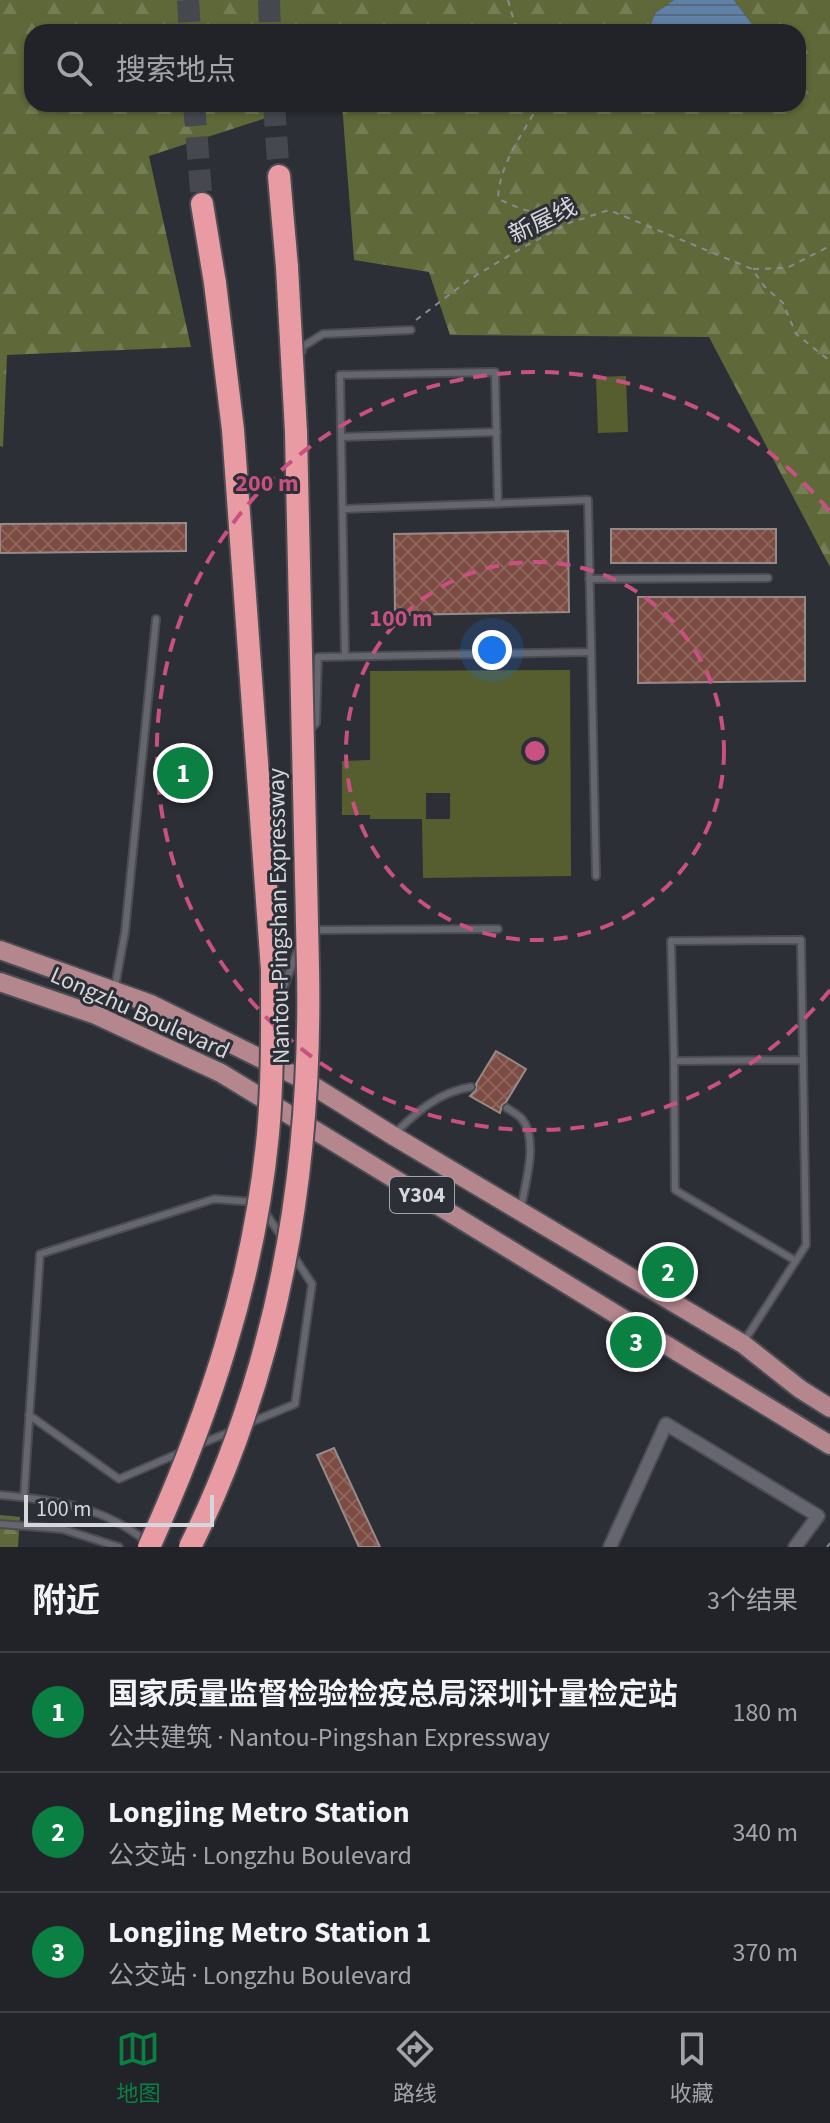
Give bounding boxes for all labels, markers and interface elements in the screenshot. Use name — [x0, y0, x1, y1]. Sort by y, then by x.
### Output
search box — [24, 24, 806, 112]
icon: search — [52, 46, 96, 90]
text: 搜索地点 — [116, 49, 236, 92]
street label: 新屋线 — [503, 189, 583, 253]
text: 200 m — [235, 466, 299, 501]
text: 100 m — [369, 601, 433, 636]
your location — [472, 630, 512, 670]
centre of rings — [521, 737, 549, 765]
pin: 1 — [157, 743, 209, 803]
street label: Nantou-Pingshan Expressway — [259, 768, 299, 1064]
street label: Longzhu Boulevard — [45, 958, 235, 1068]
road number: Y304 — [390, 1177, 454, 1213]
pin: 2 — [642, 1242, 694, 1302]
pin: 3 — [610, 1312, 662, 1372]
scale bar — [24, 1491, 214, 1527]
text: 100 m — [36, 1493, 91, 1525]
text: 附近 — [32, 1577, 100, 1626]
text: 3个结果 — [707, 1582, 798, 1619]
text: 国家质量监督检验检疫总局深圳计量检定站 — [108, 1673, 678, 1716]
text: 1 — [51, 1694, 65, 1731]
text: 180 m — [732, 1694, 798, 1731]
text: 公共建筑 · Nantou-Pingshan Expressway — [108, 1719, 550, 1756]
text: Longjing Metro Station — [108, 1791, 410, 1834]
text: 2 — [51, 1814, 65, 1851]
text: 340 m — [732, 1814, 798, 1851]
text: 公交站 · Longzhu Boulevard — [108, 1837, 412, 1874]
text: Longjing Metro Station 1 — [108, 1911, 431, 1954]
text: 3 — [51, 1934, 65, 1971]
text: 370 m — [732, 1934, 798, 1971]
text: 公交站 · Longzhu Boulevard — [108, 1957, 412, 1994]
tab: 地图 — [116, 2027, 160, 2110]
tab: 路线 — [393, 2027, 437, 2110]
tab: 收藏 — [670, 2027, 714, 2110]

